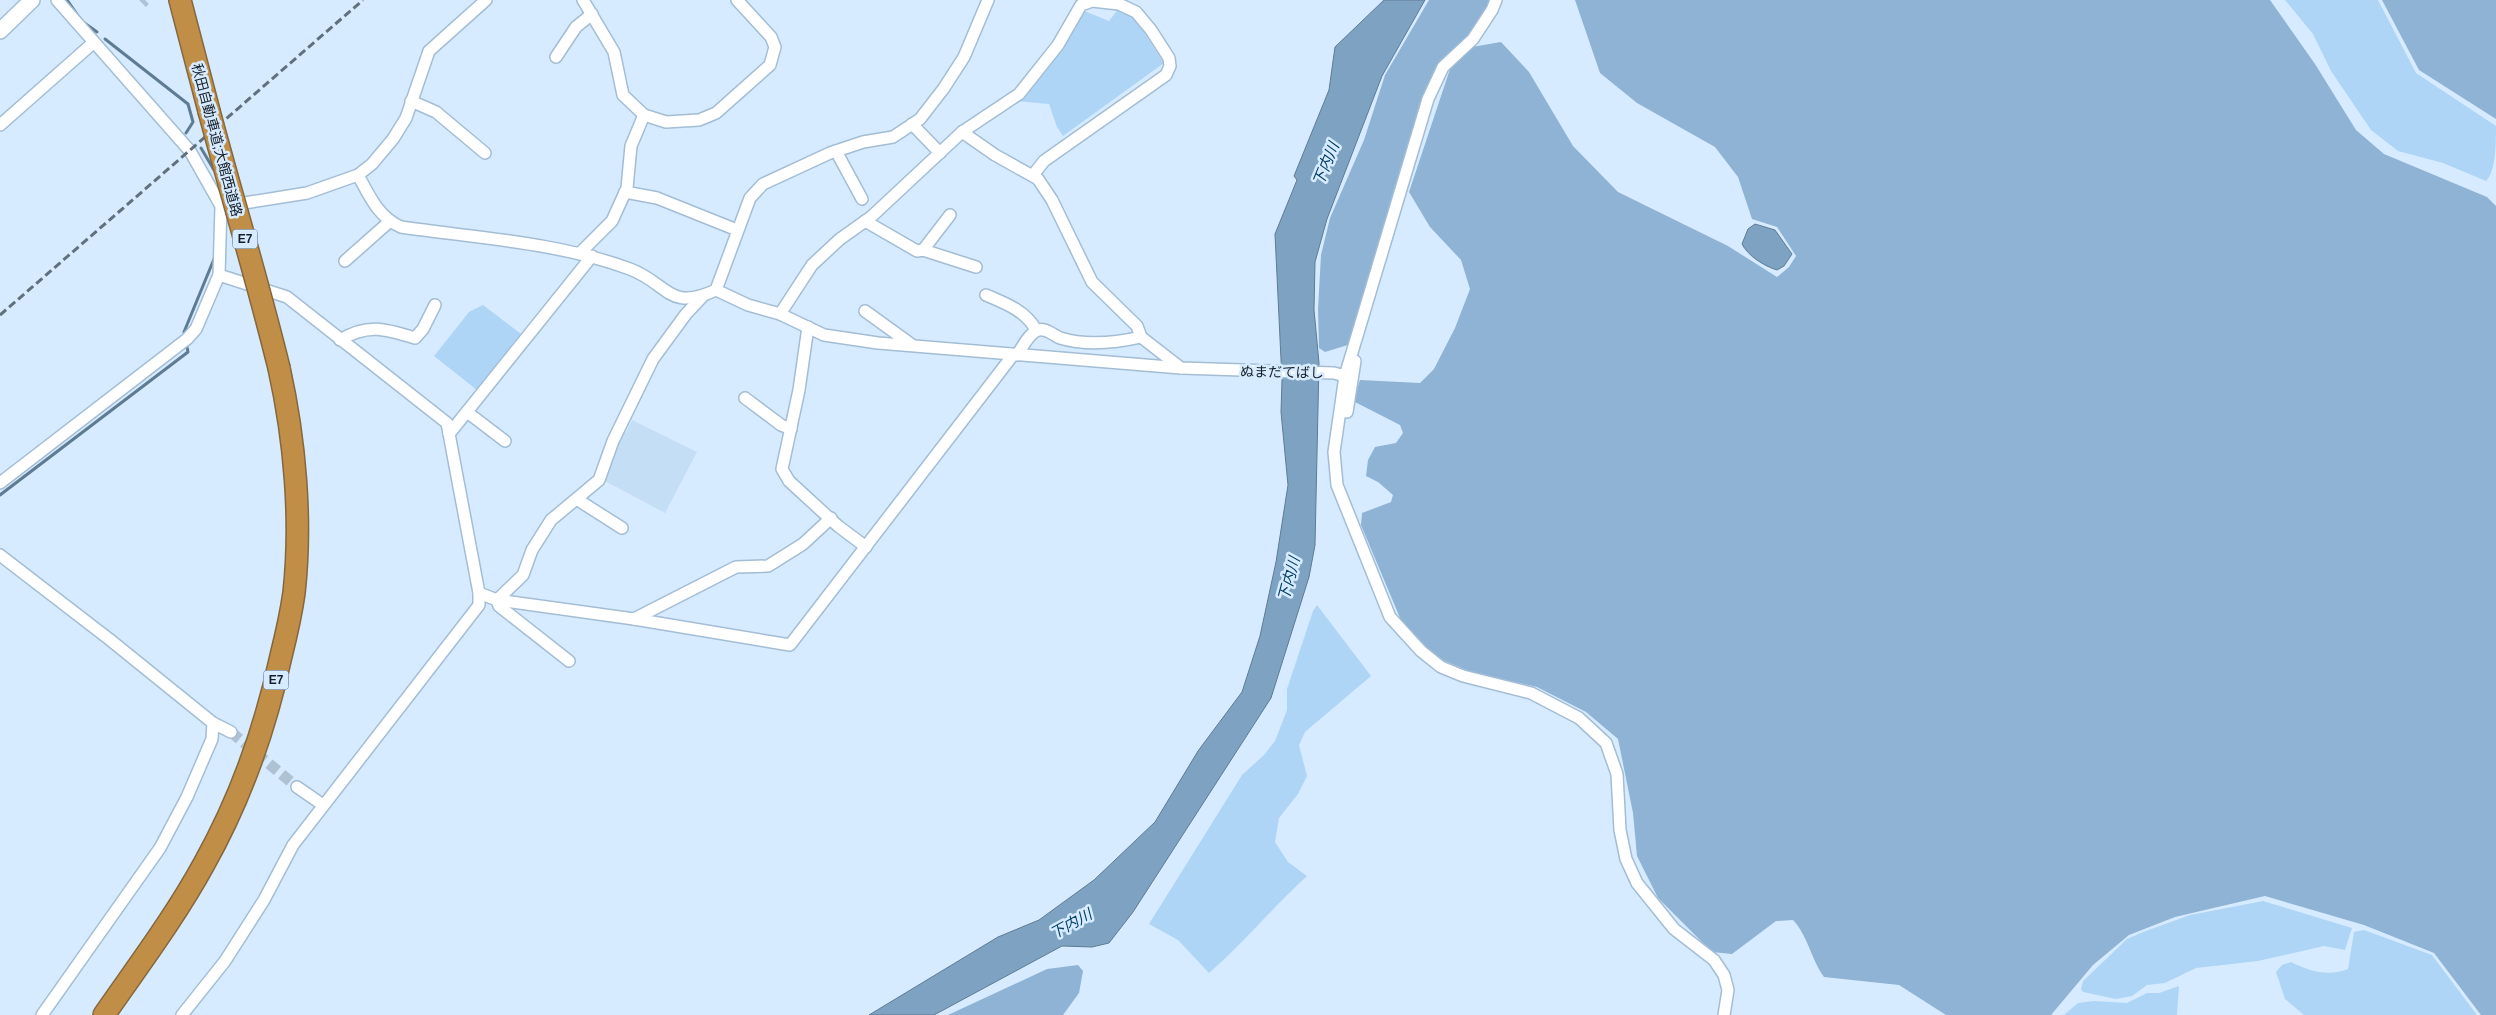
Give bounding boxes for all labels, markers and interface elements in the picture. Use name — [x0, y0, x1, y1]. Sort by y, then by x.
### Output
street label: 秋田自動車道;大館西道路 — [189, 62, 245, 218]
water label: 下内川 — [1309, 138, 1343, 188]
road number: E7 — [232, 230, 258, 248]
street label: ぬまだてばし — [1240, 363, 1324, 381]
water label: 下内川 — [1274, 553, 1303, 603]
road number: E7 — [264, 670, 288, 690]
water label: 下内川 — [1047, 904, 1096, 942]

